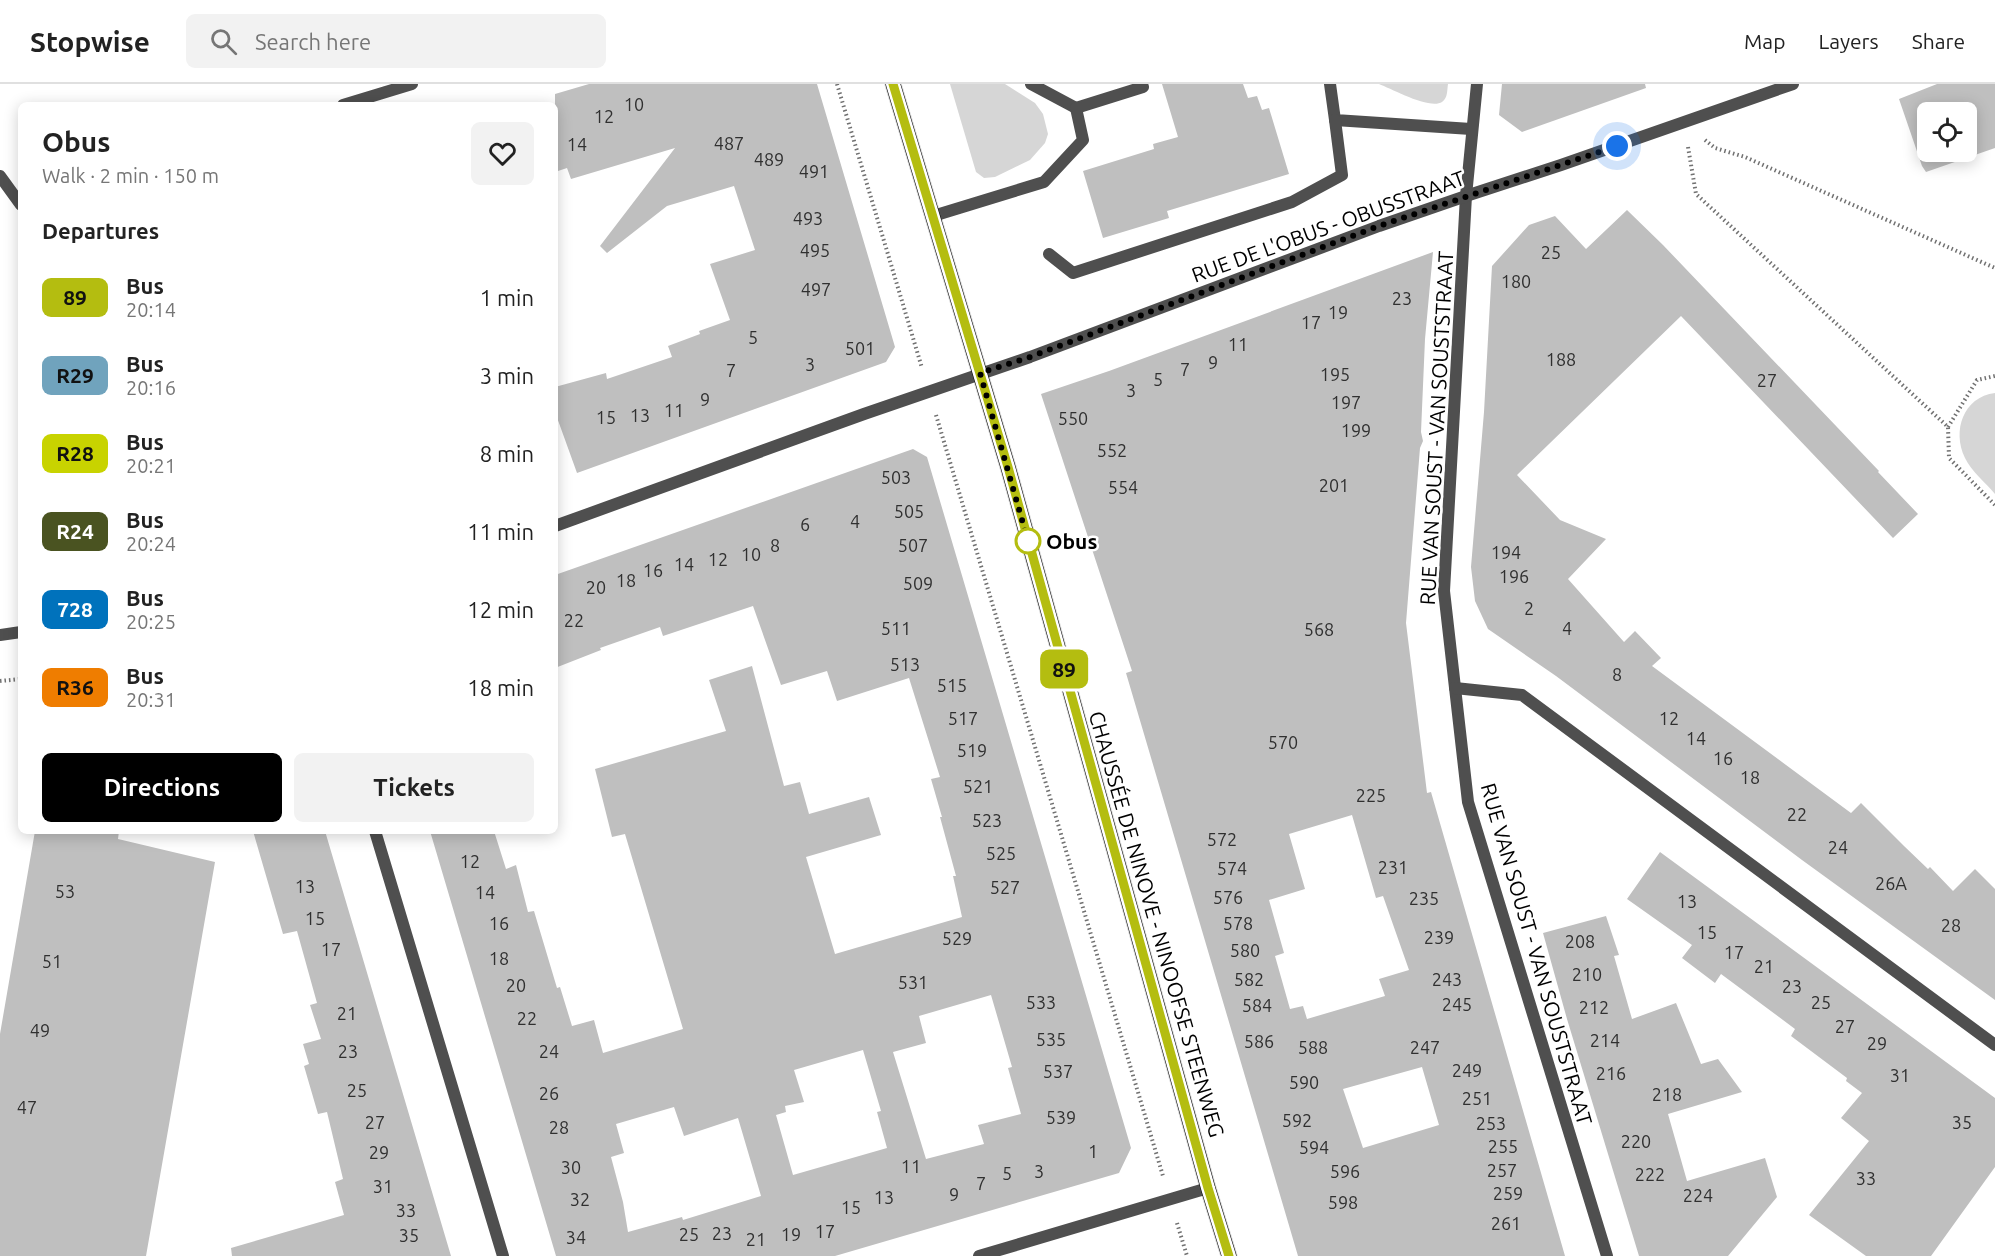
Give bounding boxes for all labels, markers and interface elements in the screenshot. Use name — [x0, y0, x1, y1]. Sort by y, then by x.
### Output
search box — [186, 14, 606, 68]
icon: search — [207, 25, 240, 58]
text: Stopwise — [30, 26, 150, 57]
text: Search here — [255, 29, 371, 54]
text: Map — [1744, 29, 1785, 53]
text: Layers — [1818, 29, 1879, 53]
text: Share — [1912, 29, 1965, 53]
house number: 10 — [624, 94, 644, 114]
map controls — [1917, 102, 1977, 162]
button: locate — [1917, 102, 1977, 162]
house number: 12 — [594, 106, 614, 126]
button: heart — [471, 122, 534, 185]
text: Obus — [42, 126, 110, 157]
your location — [1602, 131, 1632, 161]
house number: 487 — [714, 133, 744, 153]
house number: 14 — [567, 134, 587, 154]
house number: 489 — [754, 149, 784, 169]
house number: 491 — [799, 161, 829, 181]
text: Walk · 2 min · 150 m — [42, 164, 219, 187]
street label: RUE DE L'OBUS - OBUSSTRAAT — [1188, 165, 1468, 287]
house number: 493 — [793, 208, 823, 228]
text: Departures — [42, 218, 159, 243]
house number: 495 — [800, 240, 830, 260]
house number: 25 — [1541, 242, 1561, 262]
street label: RUE VAN SOUST - VAN SOUSTSTRAAT — [1415, 250, 1457, 606]
house number: 180 — [1501, 271, 1531, 291]
text: Bus — [126, 273, 164, 298]
house number: 497 — [801, 279, 831, 299]
text: 89 — [63, 285, 87, 309]
text: 1 min — [480, 285, 534, 310]
house number: 23 — [1392, 288, 1412, 308]
text: 20:14 — [126, 298, 176, 321]
house number: 19 — [1328, 302, 1348, 322]
house number: 17 — [1301, 312, 1321, 332]
house number: 5 — [748, 327, 758, 347]
house number: 11 — [1228, 334, 1248, 354]
house number: 501 — [845, 338, 875, 358]
house number: 188 — [1546, 349, 1576, 369]
text: Bus — [126, 351, 164, 376]
house number: 9 — [1208, 352, 1218, 372]
house number: 3 — [805, 354, 815, 374]
house number: 7 — [1180, 359, 1190, 379]
house number: 7 — [726, 360, 736, 380]
text: R29 — [56, 363, 94, 387]
text: 3 min — [480, 363, 534, 388]
house number: 195 — [1320, 364, 1350, 384]
house number: 5 — [1153, 369, 1163, 389]
house number: 27 — [1757, 370, 1777, 390]
text: 20:16 — [126, 376, 176, 399]
house number: 3 — [1126, 380, 1136, 400]
house number: 9 — [700, 389, 710, 409]
house number: 197 — [1331, 392, 1361, 412]
house number: 11 — [664, 400, 684, 420]
house number: 13 — [630, 405, 650, 425]
house number: 15 — [596, 407, 616, 427]
house number: 550 — [1058, 408, 1088, 428]
house number: 199 — [1341, 420, 1371, 440]
text: Bus — [126, 429, 164, 454]
house number: 552 — [1097, 440, 1127, 460]
text: R28 — [56, 441, 94, 465]
text: 8 min — [480, 441, 534, 466]
text: 20:21 — [126, 454, 176, 477]
house number: 503 — [881, 467, 911, 487]
house number: 201 — [1319, 475, 1349, 495]
house number: 554 — [1108, 477, 1138, 497]
house number: 505 — [894, 501, 924, 521]
text: Bus — [126, 507, 164, 532]
house number: 4 — [850, 511, 860, 531]
house number: 6 — [800, 514, 810, 534]
text: R24 — [56, 519, 94, 543]
text: 11 min — [467, 519, 534, 544]
marker: Obus — [1015, 528, 1041, 554]
place label: Obus — [1046, 529, 1097, 553]
text: 20:24 — [126, 532, 176, 555]
house number: 8 — [770, 535, 780, 555]
house number: 507 — [898, 535, 928, 555]
house number: 194 — [1491, 542, 1521, 562]
house number: 10 — [741, 544, 761, 564]
house number: 12 — [708, 549, 728, 569]
house number: 14 — [674, 554, 694, 574]
house number: 16 — [643, 560, 663, 580]
house number: 196 — [1499, 566, 1529, 586]
house number: 18 — [616, 570, 636, 590]
house number: 509 — [903, 573, 933, 593]
house number: 20 — [586, 577, 606, 597]
text: Bus — [126, 585, 164, 610]
text: 728 — [57, 597, 93, 621]
text: 12 min — [467, 597, 534, 622]
house number: 2 — [1524, 598, 1534, 618]
text: 20:25 — [126, 610, 176, 633]
house number: 22 — [564, 610, 584, 630]
house number: 511 — [881, 618, 911, 638]
house number: 4 — [1562, 618, 1572, 638]
house number: 568 — [1304, 619, 1334, 639]
line badge: 89 — [1037, 650, 1091, 688]
house number: 513 — [890, 654, 920, 674]
text: 89 — [1052, 657, 1076, 681]
text: Bus — [126, 663, 164, 688]
house number: 8 — [1612, 664, 1622, 684]
text: R36 — [56, 675, 94, 699]
text: 18 min — [467, 675, 534, 700]
house number: 515 — [937, 675, 967, 695]
text: 20:31 — [126, 688, 176, 711]
house number: 517 — [948, 708, 978, 728]
street label: CHAUSSÉE DE NINOVE - NINOOFSE STEENWEG — [1085, 708, 1229, 1140]
house number: 12 — [1659, 708, 1679, 728]
house number: 14 — [1686, 728, 1706, 748]
house number: 570 — [1268, 732, 1298, 752]
house number: 519 — [957, 740, 987, 760]
house number: 16 — [1713, 748, 1733, 768]
button: Directions — [42, 753, 282, 822]
button: Tickets — [294, 753, 534, 822]
house number: 18 — [1740, 767, 1760, 787]
house number: 521 — [963, 776, 993, 796]
street label: RUE VAN SOUST - VAN SOUSTSTRAAT — [1477, 780, 1597, 1128]
house number: 225 — [1356, 785, 1386, 805]
house number: 22 — [1787, 804, 1807, 824]
house number: 523 — [972, 810, 1002, 830]
house number: 572 — [1207, 829, 1237, 849]
house number: 24 — [1828, 837, 1848, 857]
house number: 525 — [986, 843, 1016, 863]
house number: 12 — [460, 851, 480, 871]
house number: 231 — [1378, 857, 1408, 877]
house number: 574 — [1217, 858, 1247, 878]
house number: 26A — [1875, 873, 1907, 893]
house number: 13 — [295, 876, 315, 896]
house number: 527 — [990, 877, 1020, 897]
house number: 53 — [55, 881, 75, 901]
house number: 14 — [475, 882, 495, 902]
house number: 576 — [1213, 887, 1243, 907]
house number: 235 — [1409, 888, 1439, 908]
house number: 13 — [1677, 891, 1697, 911]
house number: 15 — [305, 908, 325, 928]
house number: 16 — [489, 913, 509, 933]
house number: 578 — [1223, 913, 1253, 933]
house number: 28 — [1941, 915, 1961, 935]
house number: 15 — [1697, 922, 1717, 942]
house number: 239 — [1424, 927, 1454, 947]
house number: 529 — [942, 928, 972, 948]
house number: 208 — [1565, 931, 1595, 951]
house number: 17 — [321, 939, 341, 959]
house number: 580 — [1230, 940, 1260, 960]
house number: 17 — [1724, 942, 1744, 962]
house number: 18 — [489, 948, 509, 968]
house number: 51 — [42, 951, 62, 971]
house number: 21 — [1754, 956, 1774, 976]
house number: 210 — [1572, 964, 1602, 984]
house number: 582 — [1234, 969, 1264, 989]
house number: 243 — [1432, 969, 1462, 989]
house number: 531 — [898, 972, 928, 992]
house number: 20 — [506, 975, 526, 995]
house number: 23 — [1782, 976, 1802, 996]
house number: 533 — [1026, 992, 1056, 1012]
house number: 25 — [1811, 992, 1831, 1012]
house number: 245 — [1442, 994, 1472, 1014]
house number: 584 — [1242, 995, 1272, 1015]
house number: 212 — [1579, 997, 1609, 1017]
house number: 21 — [337, 1003, 357, 1023]
house number: 22 — [517, 1008, 537, 1028]
house number: 27 — [1835, 1016, 1855, 1036]
house number: 49 — [30, 1020, 50, 1040]
house number: 535 — [1036, 1029, 1066, 1049]
house number: 214 — [1590, 1030, 1620, 1050]
house number: 586 — [1244, 1031, 1274, 1051]
house number: 29 — [1867, 1033, 1887, 1053]
house number: 588 — [1298, 1037, 1328, 1057]
house number: 247 — [1410, 1037, 1440, 1057]
house number: 23 — [338, 1041, 358, 1061]
house number: 24 — [539, 1041, 559, 1061]
house number: 249 — [1452, 1060, 1482, 1080]
house number: 537 — [1043, 1061, 1073, 1081]
house number: 216 — [1596, 1063, 1626, 1083]
house number: 31 — [1890, 1065, 1910, 1085]
house number: 590 — [1289, 1072, 1319, 1092]
house number: 25 — [347, 1080, 367, 1100]
house number: 26 — [539, 1083, 559, 1103]
house number: 218 — [1652, 1084, 1682, 1104]
house number: 251 — [1462, 1088, 1492, 1108]
house number: 47 — [17, 1097, 37, 1117]
house number: 539 — [1046, 1107, 1076, 1127]
house number: 592 — [1282, 1110, 1312, 1130]
house number: 27 — [365, 1112, 385, 1132]
house number: 35 — [1952, 1112, 1972, 1132]
house number: 253 — [1476, 1113, 1506, 1133]
house number: 28 — [549, 1117, 569, 1137]
house number: 220 — [1621, 1131, 1651, 1151]
house number: 255 — [1488, 1136, 1518, 1156]
house number: 594 — [1299, 1137, 1329, 1157]
house number: 1 — [1088, 1141, 1098, 1161]
house number: 29 — [369, 1142, 389, 1162]
house number: 11 — [901, 1156, 921, 1176]
house number: 30 — [561, 1157, 581, 1177]
house number: 257 — [1487, 1160, 1517, 1180]
house number: 3 — [1034, 1161, 1044, 1181]
house number: 596 — [1330, 1161, 1360, 1181]
house number: 5 — [1002, 1163, 1012, 1183]
house number: 222 — [1635, 1164, 1665, 1184]
house number: 33 — [1856, 1168, 1876, 1188]
house number: 7 — [976, 1173, 986, 1193]
house number: 31 — [373, 1176, 393, 1196]
house number: 259 — [1493, 1183, 1523, 1203]
house number: 9 — [949, 1184, 959, 1204]
house number: 224 — [1683, 1185, 1713, 1205]
house number: 13 — [874, 1187, 894, 1207]
house number: 32 — [570, 1189, 590, 1209]
house number: 598 — [1328, 1192, 1358, 1212]
house number: 15 — [841, 1197, 861, 1217]
house number: 33 — [396, 1200, 416, 1220]
house number: 261 — [1491, 1213, 1521, 1233]
house number: 17 — [815, 1221, 835, 1241]
house number: 23 — [712, 1223, 732, 1243]
house number: 25 — [679, 1224, 699, 1244]
house number: 19 — [781, 1224, 801, 1244]
house number: 35 — [399, 1225, 419, 1245]
house number: 34 — [566, 1227, 586, 1247]
house number: 21 — [746, 1229, 766, 1249]

